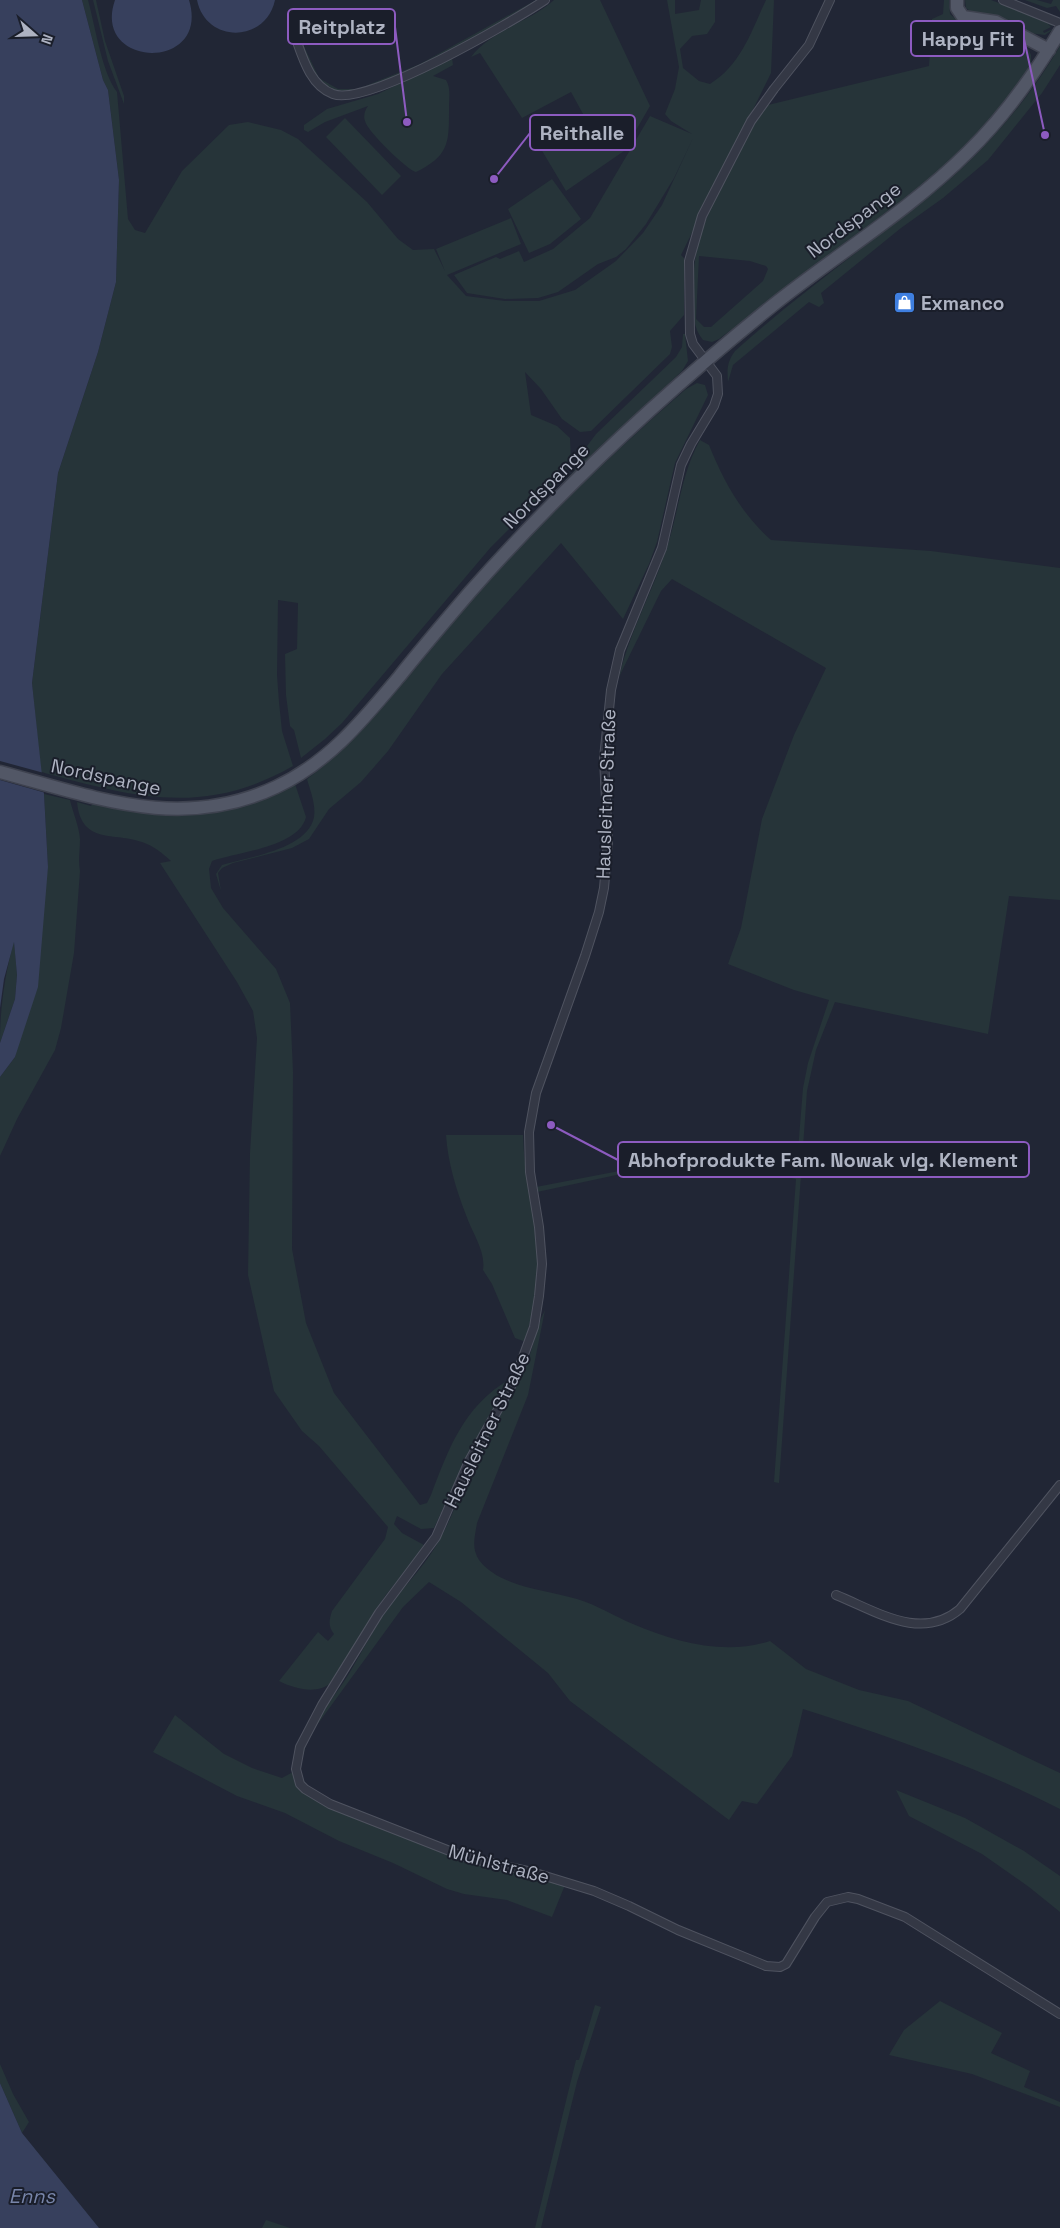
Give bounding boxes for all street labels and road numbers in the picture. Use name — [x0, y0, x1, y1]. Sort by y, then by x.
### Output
street label: Nordspange — [802, 176, 906, 264]
street label: Nordspange — [498, 438, 594, 534]
street label: Hausleitner Straße — [591, 708, 621, 880]
street label: Nordspange — [49, 753, 163, 801]
street label: Hausleitner Straße — [438, 1348, 536, 1512]
street label: Mühlstraße — [446, 1838, 552, 1890]

